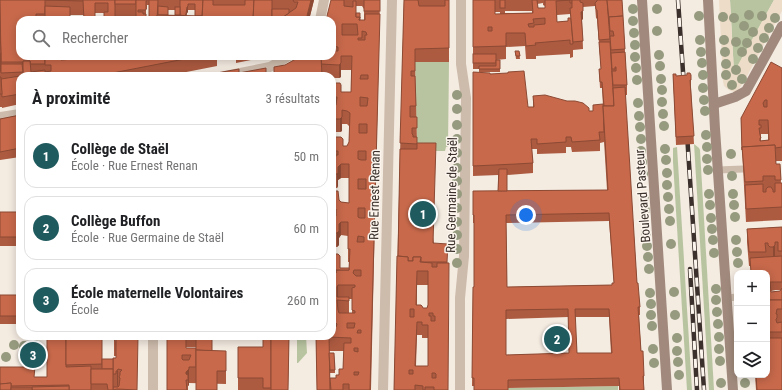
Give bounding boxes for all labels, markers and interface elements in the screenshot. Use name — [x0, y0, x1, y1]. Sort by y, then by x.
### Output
search box — [16, 16, 336, 60]
icon: search — [30, 27, 52, 49]
text: Rechercher — [62, 29, 128, 47]
text: À proximité — [32, 88, 110, 108]
text: 3 résultats — [266, 91, 320, 106]
street label: Rue Germaine de Staël — [443, 137, 460, 253]
text: Collège de Staël — [71, 140, 169, 158]
text: 1 — [43, 149, 49, 164]
text: 50 m — [293, 149, 319, 164]
street label: Boulevard Pasteur — [632, 149, 653, 243]
street label: Rue Ernest Renan — [366, 150, 383, 240]
text: École · Rue Ernest Renan — [71, 158, 198, 173]
pin: 1 — [410, 199, 436, 229]
your location — [516, 205, 536, 225]
text: Collège Buffon — [71, 212, 160, 230]
text: 2 — [43, 221, 49, 236]
text: 60 m — [293, 221, 319, 236]
text: École · Rue Germaine de Staël — [71, 230, 224, 245]
map controls — [734, 270, 770, 378]
button: + — [734, 270, 770, 306]
text: École maternelle Volontaires — [71, 284, 243, 302]
text: 3 — [43, 293, 49, 308]
text: 260 m — [287, 293, 319, 308]
text: École — [71, 302, 99, 317]
button: − — [734, 306, 770, 342]
pin: 2 — [544, 324, 570, 354]
pin: 3 — [20, 340, 46, 370]
button: layers — [734, 342, 770, 378]

